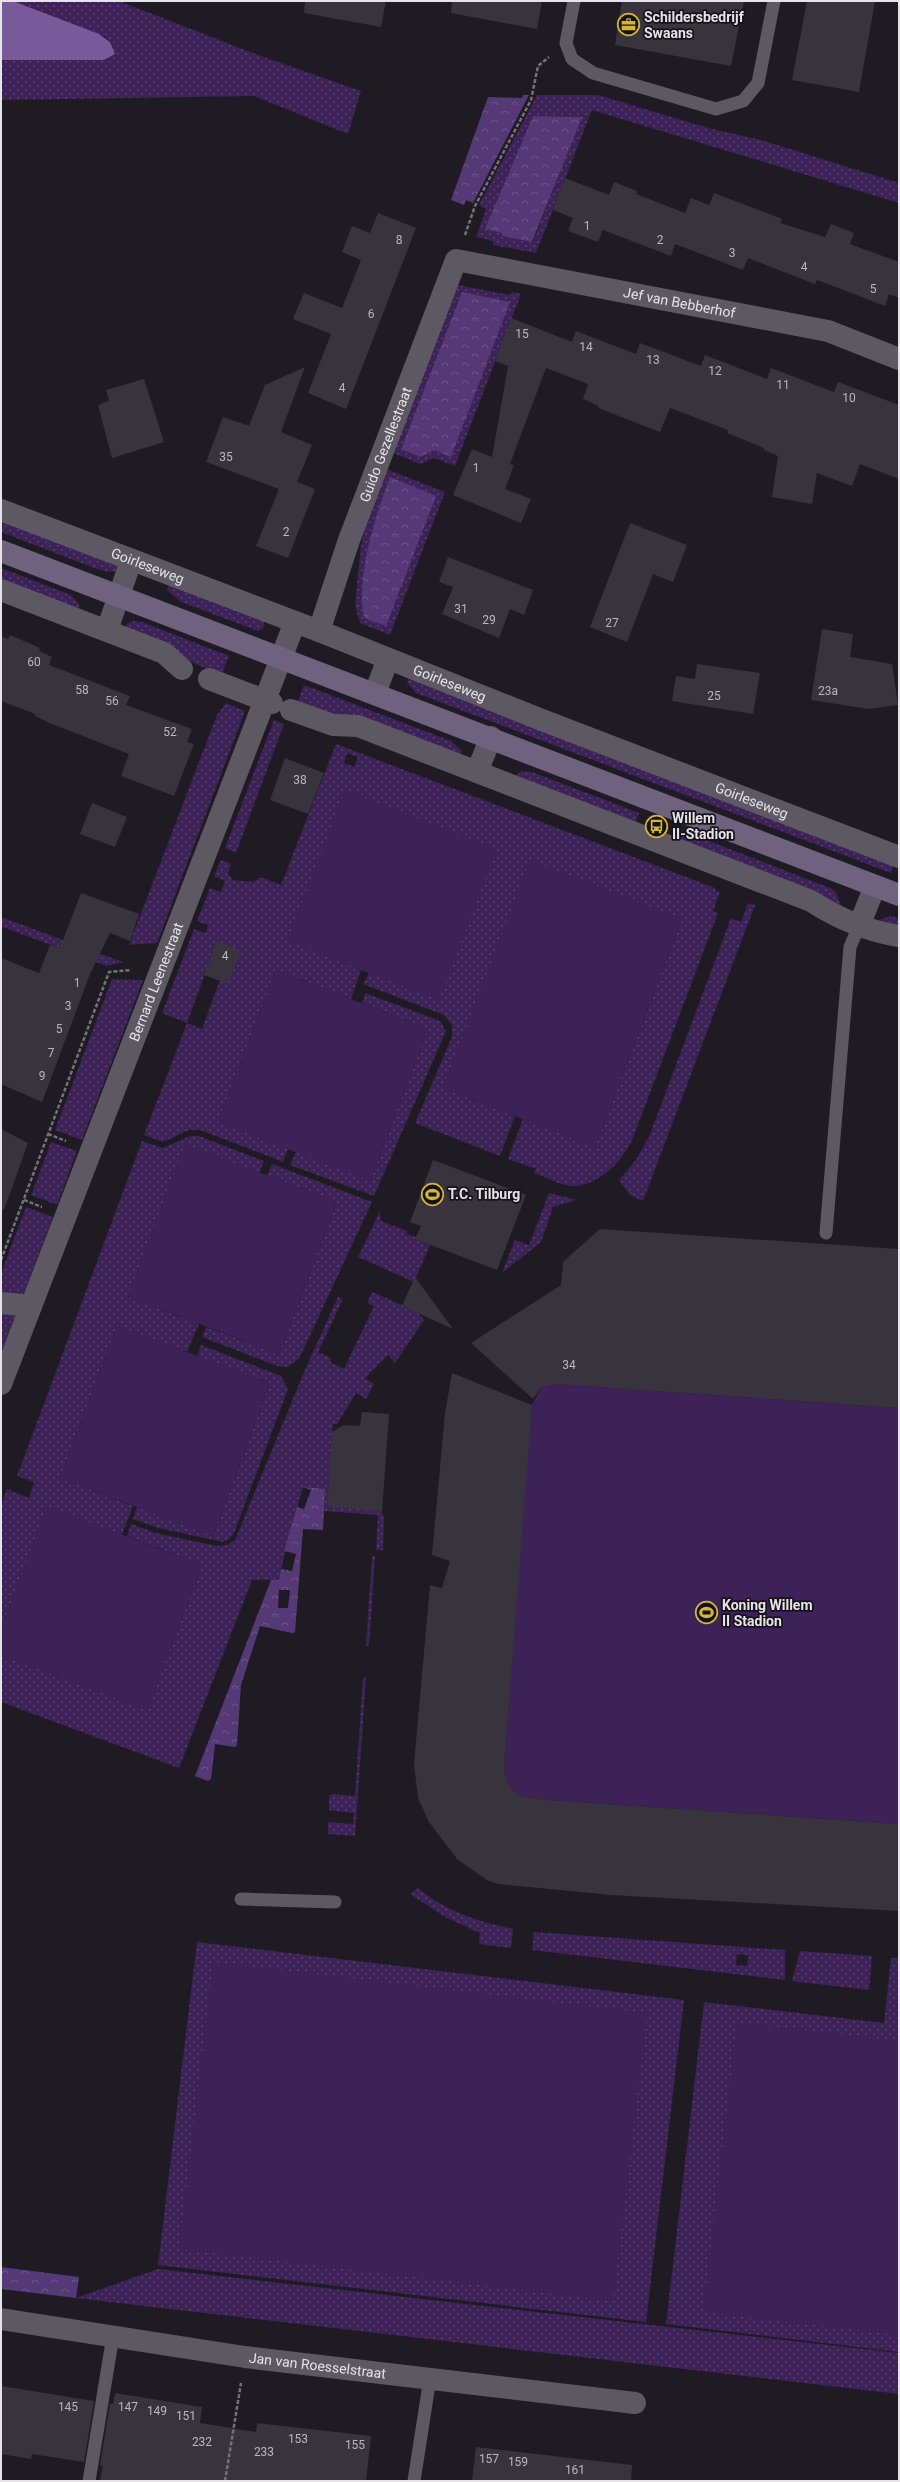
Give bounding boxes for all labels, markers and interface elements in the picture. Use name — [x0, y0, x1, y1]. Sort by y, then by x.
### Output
place label: Schildersbedrijf Swaans — [644, 9, 745, 41]
office icon: Schildersbedrijf Swaans — [616, 12, 642, 38]
house number: 1 — [584, 219, 590, 233]
house number: 8 — [396, 233, 403, 247]
house number: 2 — [657, 233, 664, 247]
house number: 3 — [729, 246, 735, 260]
house number: 4 — [801, 260, 808, 274]
house number: 5 — [870, 282, 877, 296]
street label: Jef van Bebberhof — [622, 284, 737, 321]
house number: 6 — [368, 307, 375, 321]
house number: 15 — [515, 327, 529, 341]
house number: 14 — [579, 340, 593, 354]
house number: 13 — [646, 353, 660, 367]
house number: 12 — [708, 364, 722, 378]
house number: 11 — [776, 378, 790, 392]
house number: 4 — [339, 381, 346, 395]
street label: Guido Gezellestraat — [356, 384, 415, 504]
house number: 10 — [842, 391, 856, 405]
house number: 35 — [219, 450, 233, 464]
house number: 1 — [473, 461, 479, 475]
house number: 2 — [283, 525, 290, 539]
street label: Goirleseweg — [109, 545, 187, 587]
house number: 31 — [454, 602, 468, 616]
house number: 29 — [482, 613, 496, 627]
house number: 27 — [605, 616, 619, 630]
house number: 60 — [27, 655, 41, 669]
street label: Goirleseweg — [411, 661, 488, 705]
house number: 58 — [75, 683, 89, 697]
house number: 23a — [818, 684, 838, 698]
house number: 25 — [707, 689, 721, 703]
house number: 56 — [105, 694, 119, 708]
house number: 52 — [163, 725, 177, 739]
house number: 38 — [293, 773, 307, 787]
street label: Goirleseweg — [713, 779, 791, 822]
place label: Willem II-Stadion — [672, 810, 734, 842]
bus stop icon: Willem II-Stadion — [644, 813, 670, 839]
street label: Bernard Leenestraat — [126, 920, 186, 1044]
house number: 4 — [222, 949, 229, 963]
house number: 1 — [74, 976, 80, 990]
house number: 3 — [65, 999, 71, 1013]
house number: 5 — [56, 1022, 63, 1036]
house number: 7 — [48, 1046, 55, 1060]
house number: 9 — [39, 1069, 45, 1083]
sports icon: T.C. Tilburg — [419, 1181, 445, 1207]
place label: T.C. Tilburg — [448, 1186, 520, 1202]
house number: 34 — [562, 1358, 576, 1372]
place label: Koning Willem II Stadion — [722, 1597, 813, 1629]
sports icon: Koning Willem II Stadion — [694, 1600, 720, 1626]
street label: Jan van Roesselstraat — [248, 2350, 387, 2382]
house number: 145 — [58, 2400, 78, 2414]
house number: 147 — [118, 2400, 138, 2414]
house number: 149 — [147, 2404, 167, 2418]
house number: 151 — [176, 2409, 196, 2423]
house number: 153 — [288, 2432, 308, 2446]
house number: 232 — [192, 2435, 212, 2449]
house number: 155 — [345, 2438, 365, 2452]
house number: 233 — [254, 2445, 274, 2459]
house number: 157 — [479, 2452, 499, 2466]
house number: 159 — [508, 2455, 528, 2469]
house number: 161 — [565, 2463, 585, 2477]

